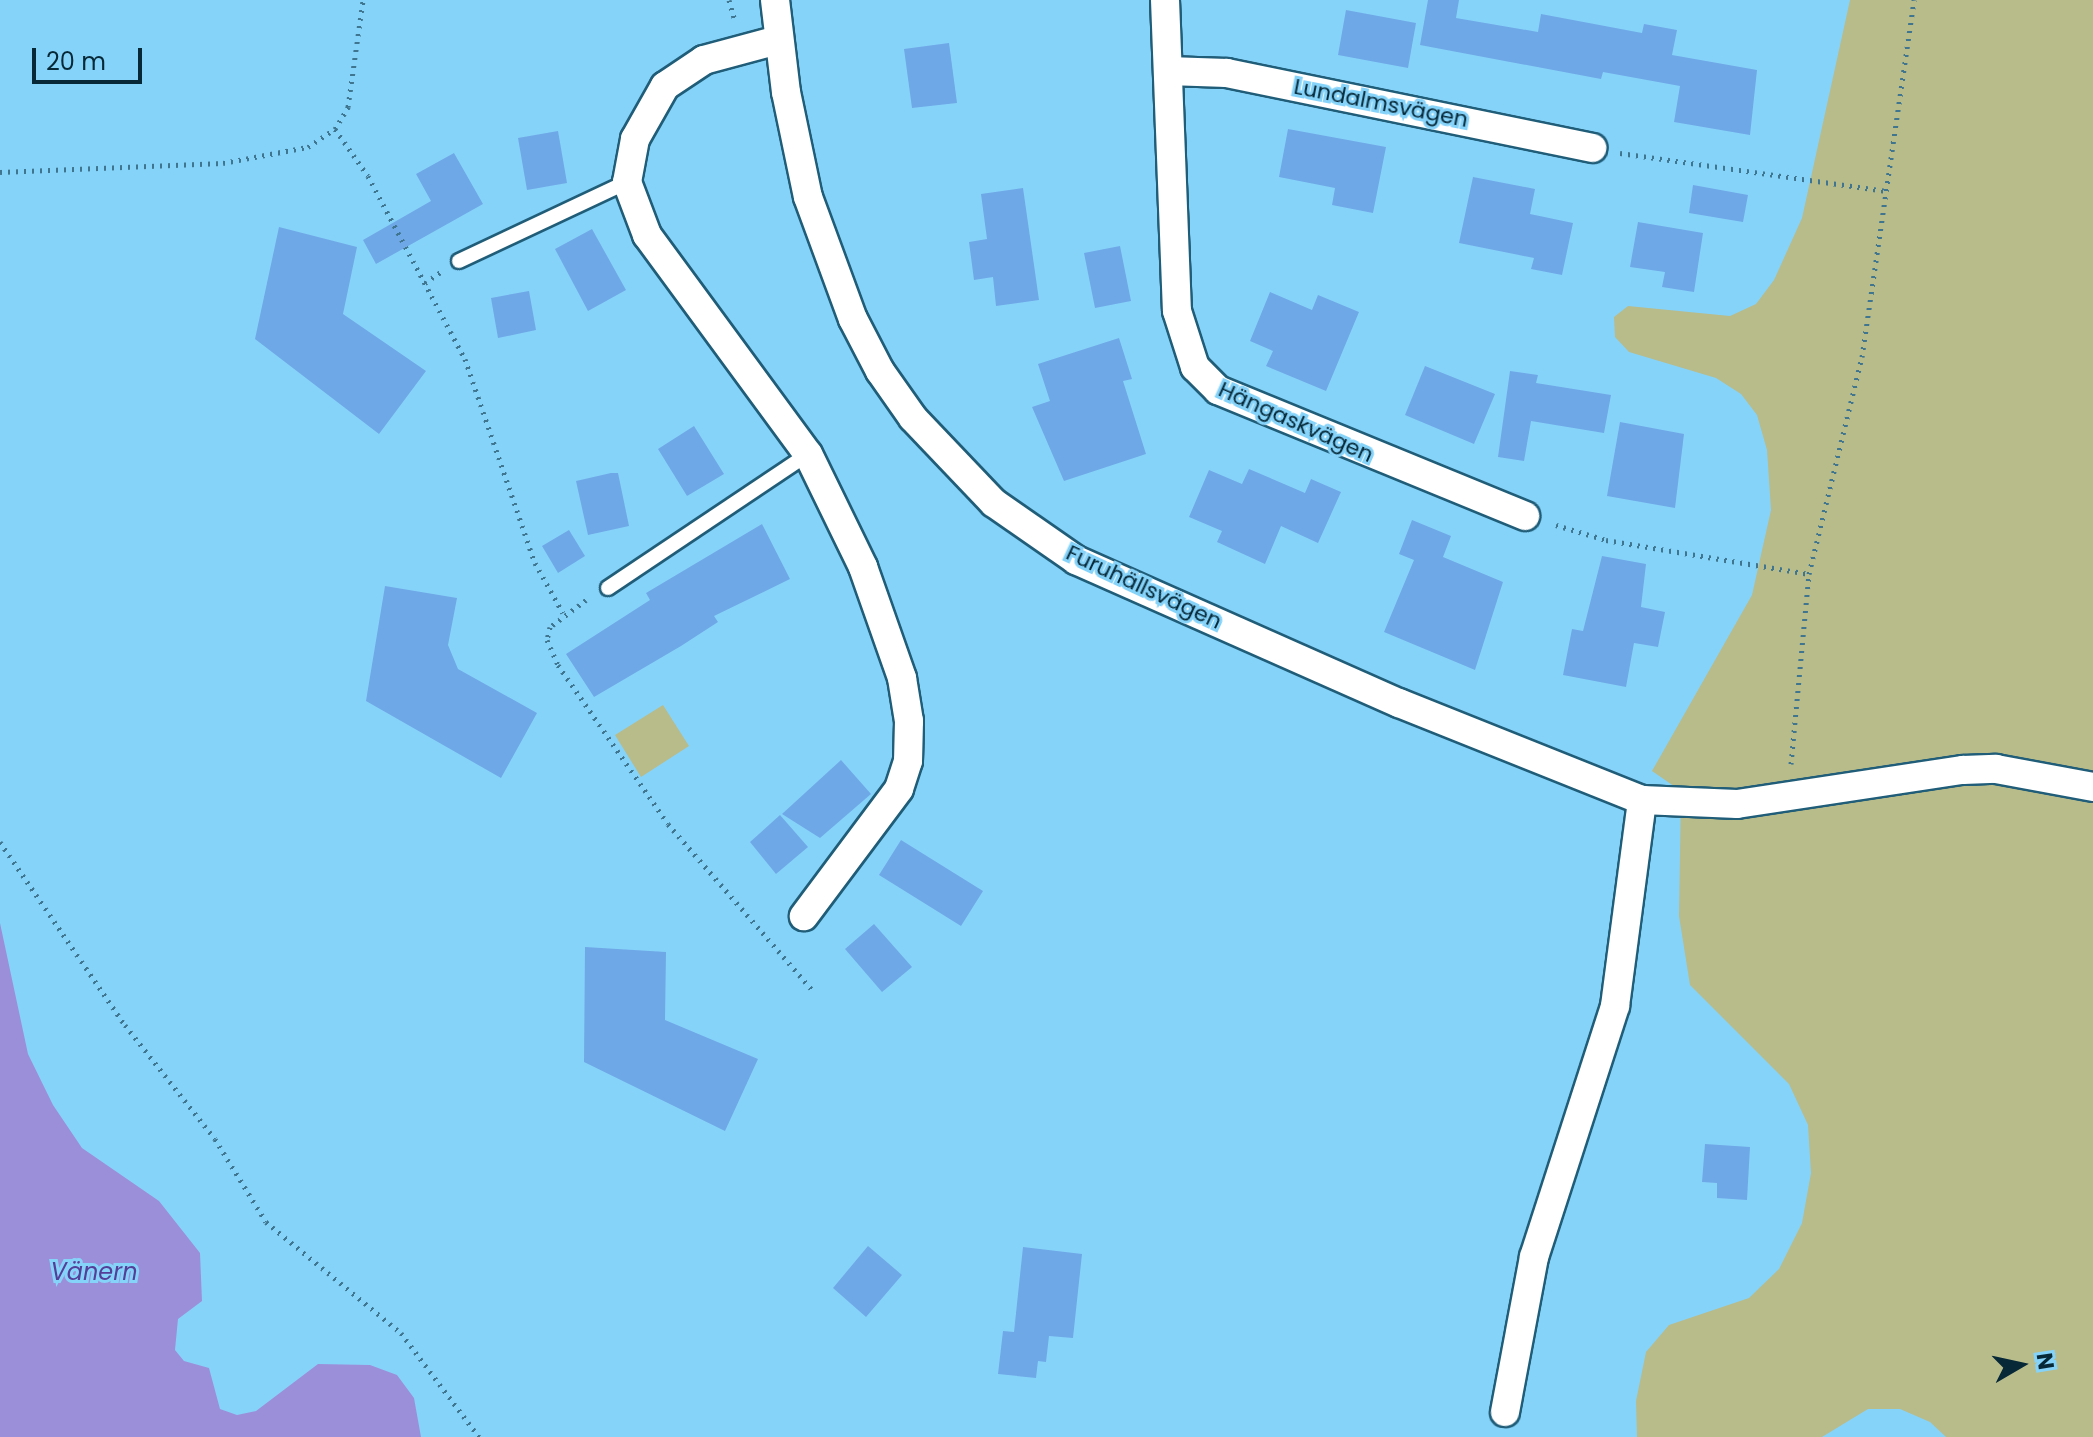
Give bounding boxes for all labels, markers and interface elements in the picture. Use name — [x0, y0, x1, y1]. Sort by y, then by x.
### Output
scale bar — [36, 32, 146, 82]
text: 20 m — [46, 45, 106, 78]
street label: Lundalmsvägen — [1292, 73, 1470, 133]
street label: Hängaskvägen — [1215, 376, 1377, 468]
street label: Furuhällsvägen — [1062, 539, 1226, 635]
water label: Vänern — [51, 1258, 137, 1286]
north arrow — [1981, 1325, 2061, 1405]
text: N — [2029, 1351, 2062, 1372]

